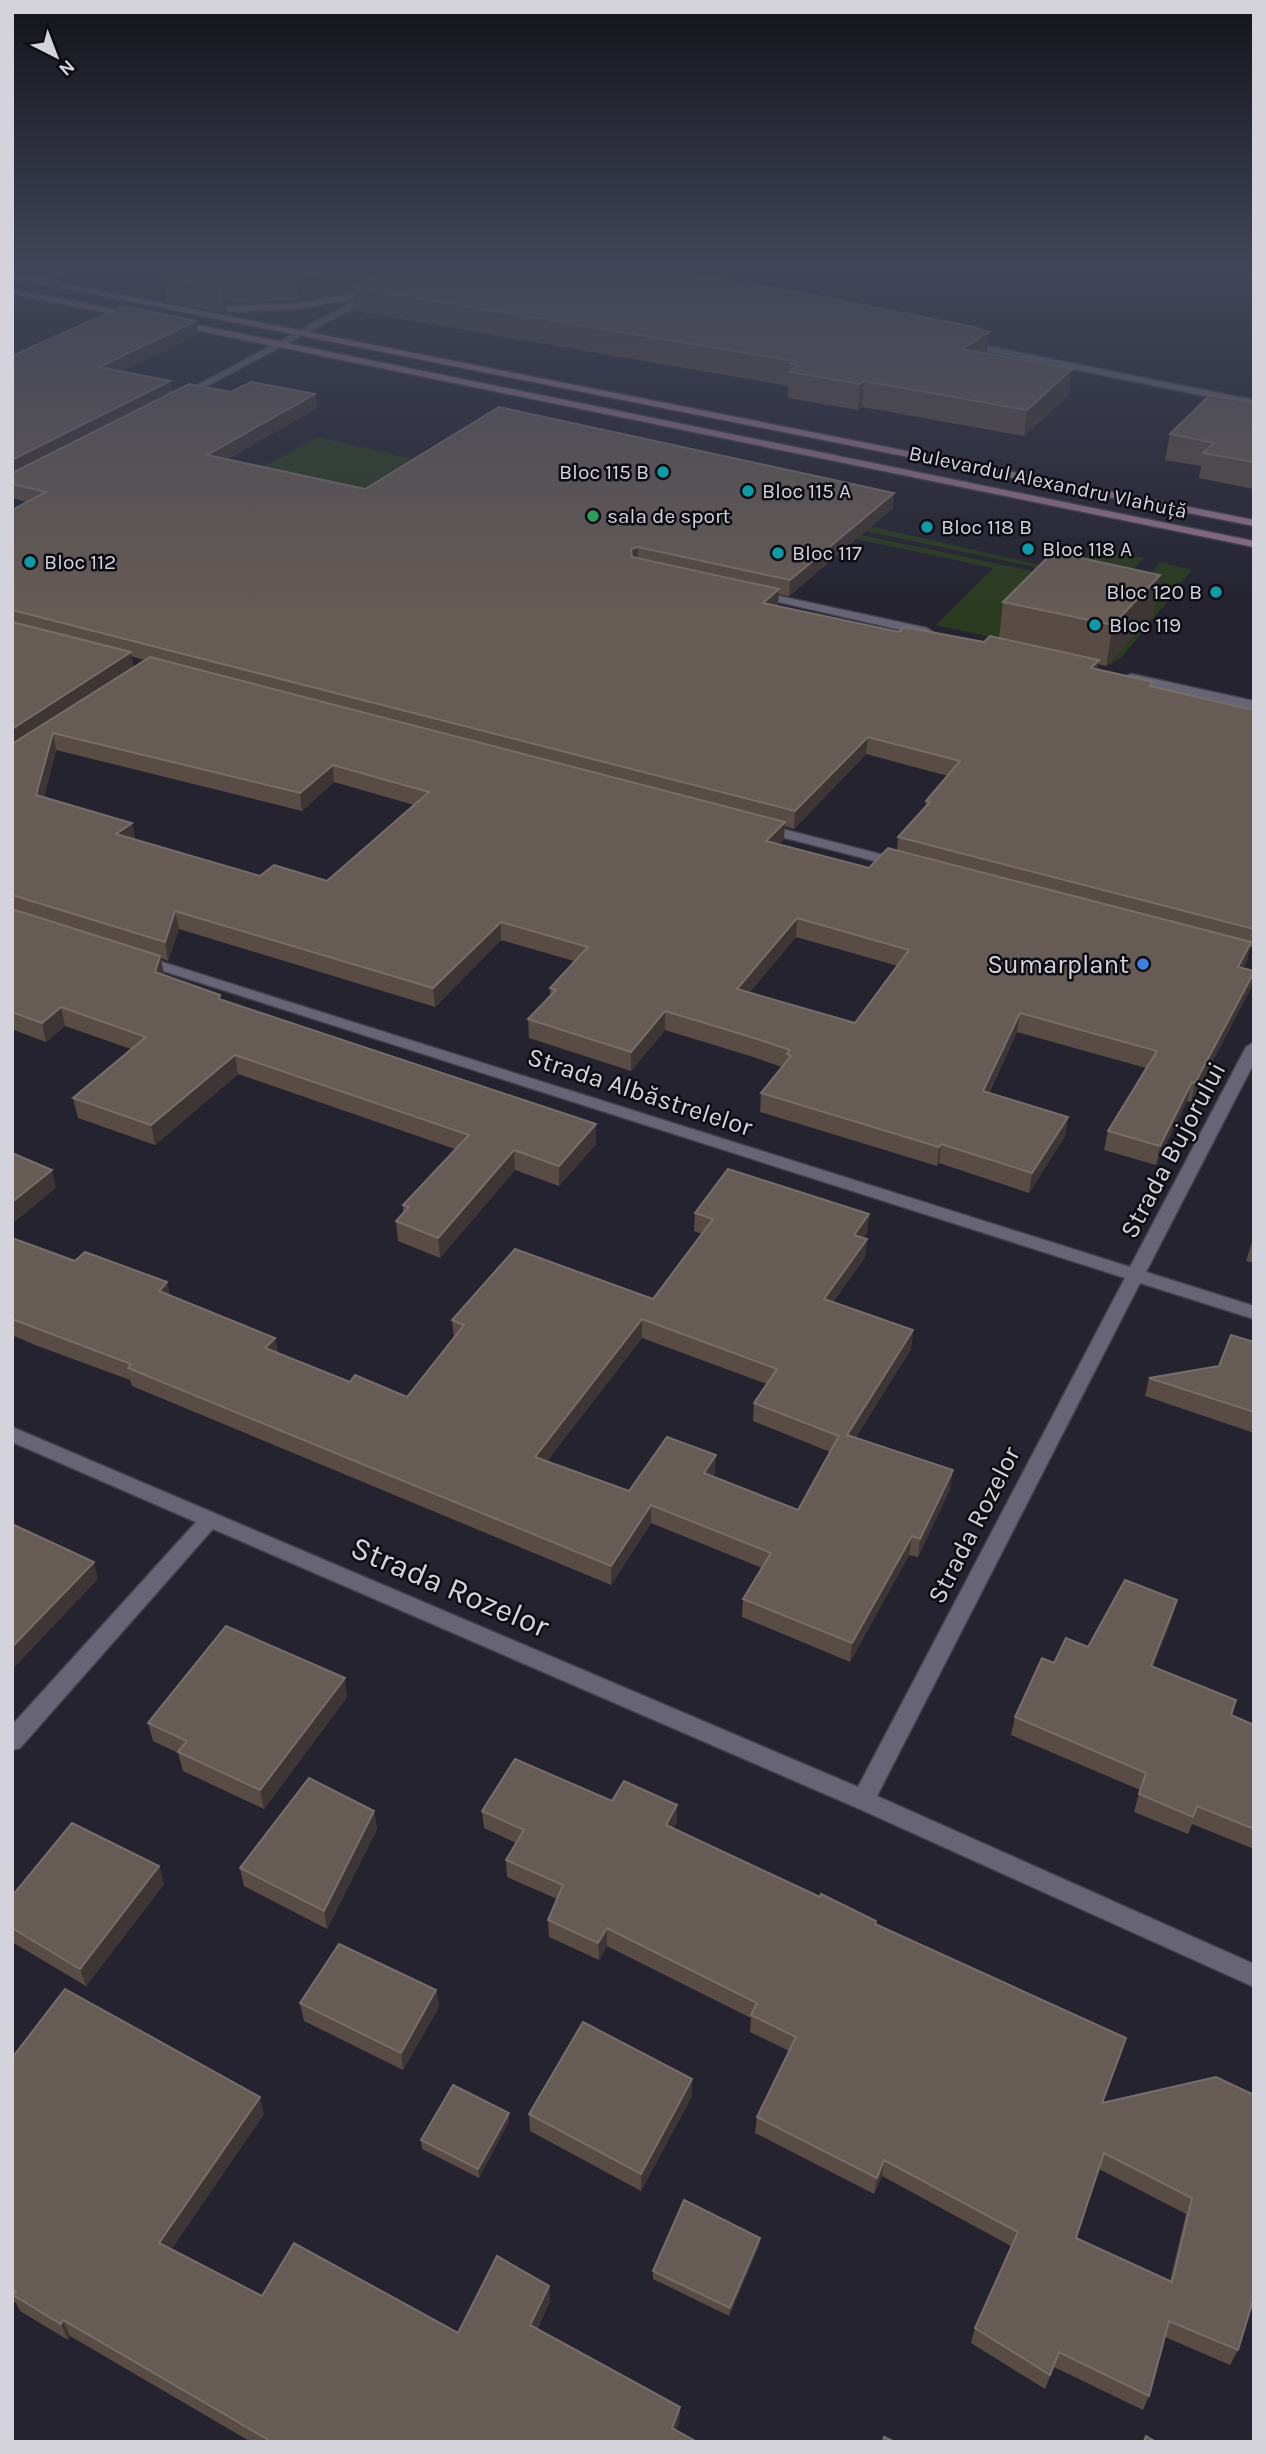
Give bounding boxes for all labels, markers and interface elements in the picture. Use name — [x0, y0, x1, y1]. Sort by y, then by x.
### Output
north arrow — [21, 21, 91, 91]
text: N — [54, 55, 79, 81]
street label: Bulevardul Alexandru Vlahuță — [907, 441, 1189, 523]
place label: Bloc 115 B — [559, 460, 649, 484]
marker: Bloc 115 B — [655, 464, 671, 480]
place label: Bloc 115 A — [762, 479, 851, 503]
marker: Bloc 115 A — [740, 483, 756, 499]
place label: sala de sport — [607, 504, 731, 528]
marker: sala de sport — [585, 508, 601, 524]
place label: Bloc 118 B — [941, 515, 1032, 539]
marker: Bloc 118 B — [919, 519, 935, 535]
place label: Bloc 118 A — [1042, 537, 1132, 561]
place label: Bloc 117 — [792, 541, 862, 565]
marker: Bloc 118 A — [1020, 541, 1036, 557]
marker: Bloc 117 — [770, 545, 786, 561]
place label: Bloc 112 — [44, 550, 116, 574]
marker: Bloc 112 — [22, 554, 38, 570]
place label: Bloc 120 B — [1106, 580, 1202, 604]
marker: Bloc 120 B — [1208, 584, 1224, 600]
place label: Bloc 119 — [1109, 613, 1181, 637]
marker: Bloc 119 — [1087, 617, 1103, 633]
place label: Sumarplant — [987, 949, 1129, 980]
marker: Sumarplant — [1135, 956, 1151, 972]
street label: Strada Albăstrelelor — [524, 1041, 757, 1143]
street label: Strada Bujorului — [1113, 1057, 1233, 1243]
street label: Strada Rozelor — [921, 1441, 1027, 1609]
street label: Strada Rozelor — [345, 1529, 555, 1646]

